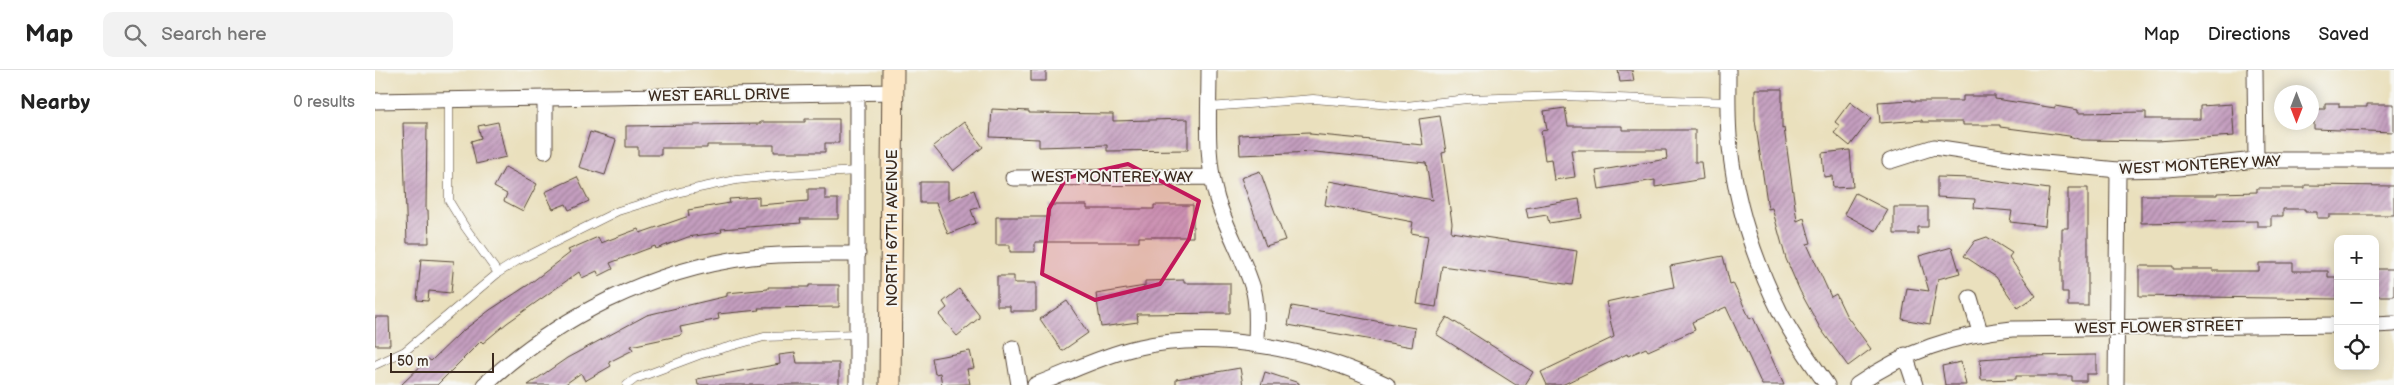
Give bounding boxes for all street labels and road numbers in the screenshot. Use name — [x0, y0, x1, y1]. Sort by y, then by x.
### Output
street label: WEST EARLL DRIVE — [648, 85, 790, 106]
street label: NORTH 67TH AVENUE — [883, 149, 902, 307]
street label: WEST MONTEREY WAY — [2119, 152, 2282, 179]
street label: WEST MONTEREY WAY — [1031, 168, 1193, 187]
street label: WEST FLOWER STREET — [2074, 317, 2244, 338]

